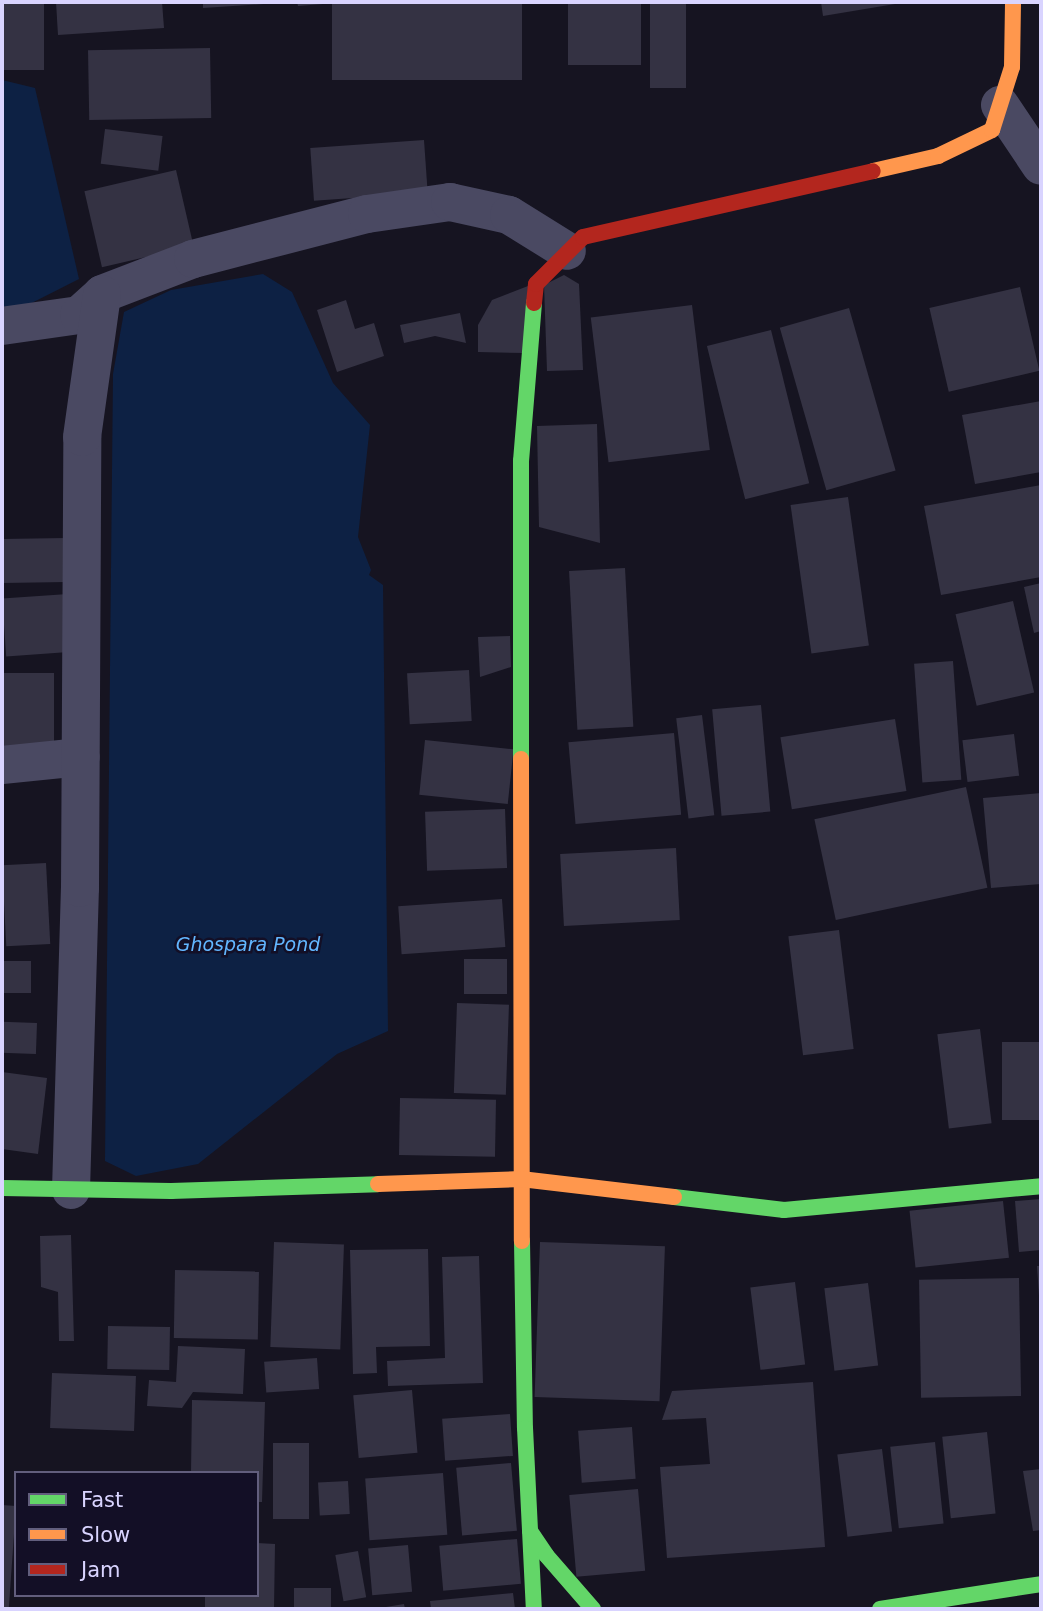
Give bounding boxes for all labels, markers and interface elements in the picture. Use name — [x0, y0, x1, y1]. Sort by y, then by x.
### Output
water label: Ghospara Pond — [176, 934, 320, 956]
legend — [14, 1471, 259, 1597]
text: Fast — [81, 1488, 123, 1512]
text: Slow — [81, 1523, 130, 1547]
text: Jam — [81, 1558, 121, 1582]

